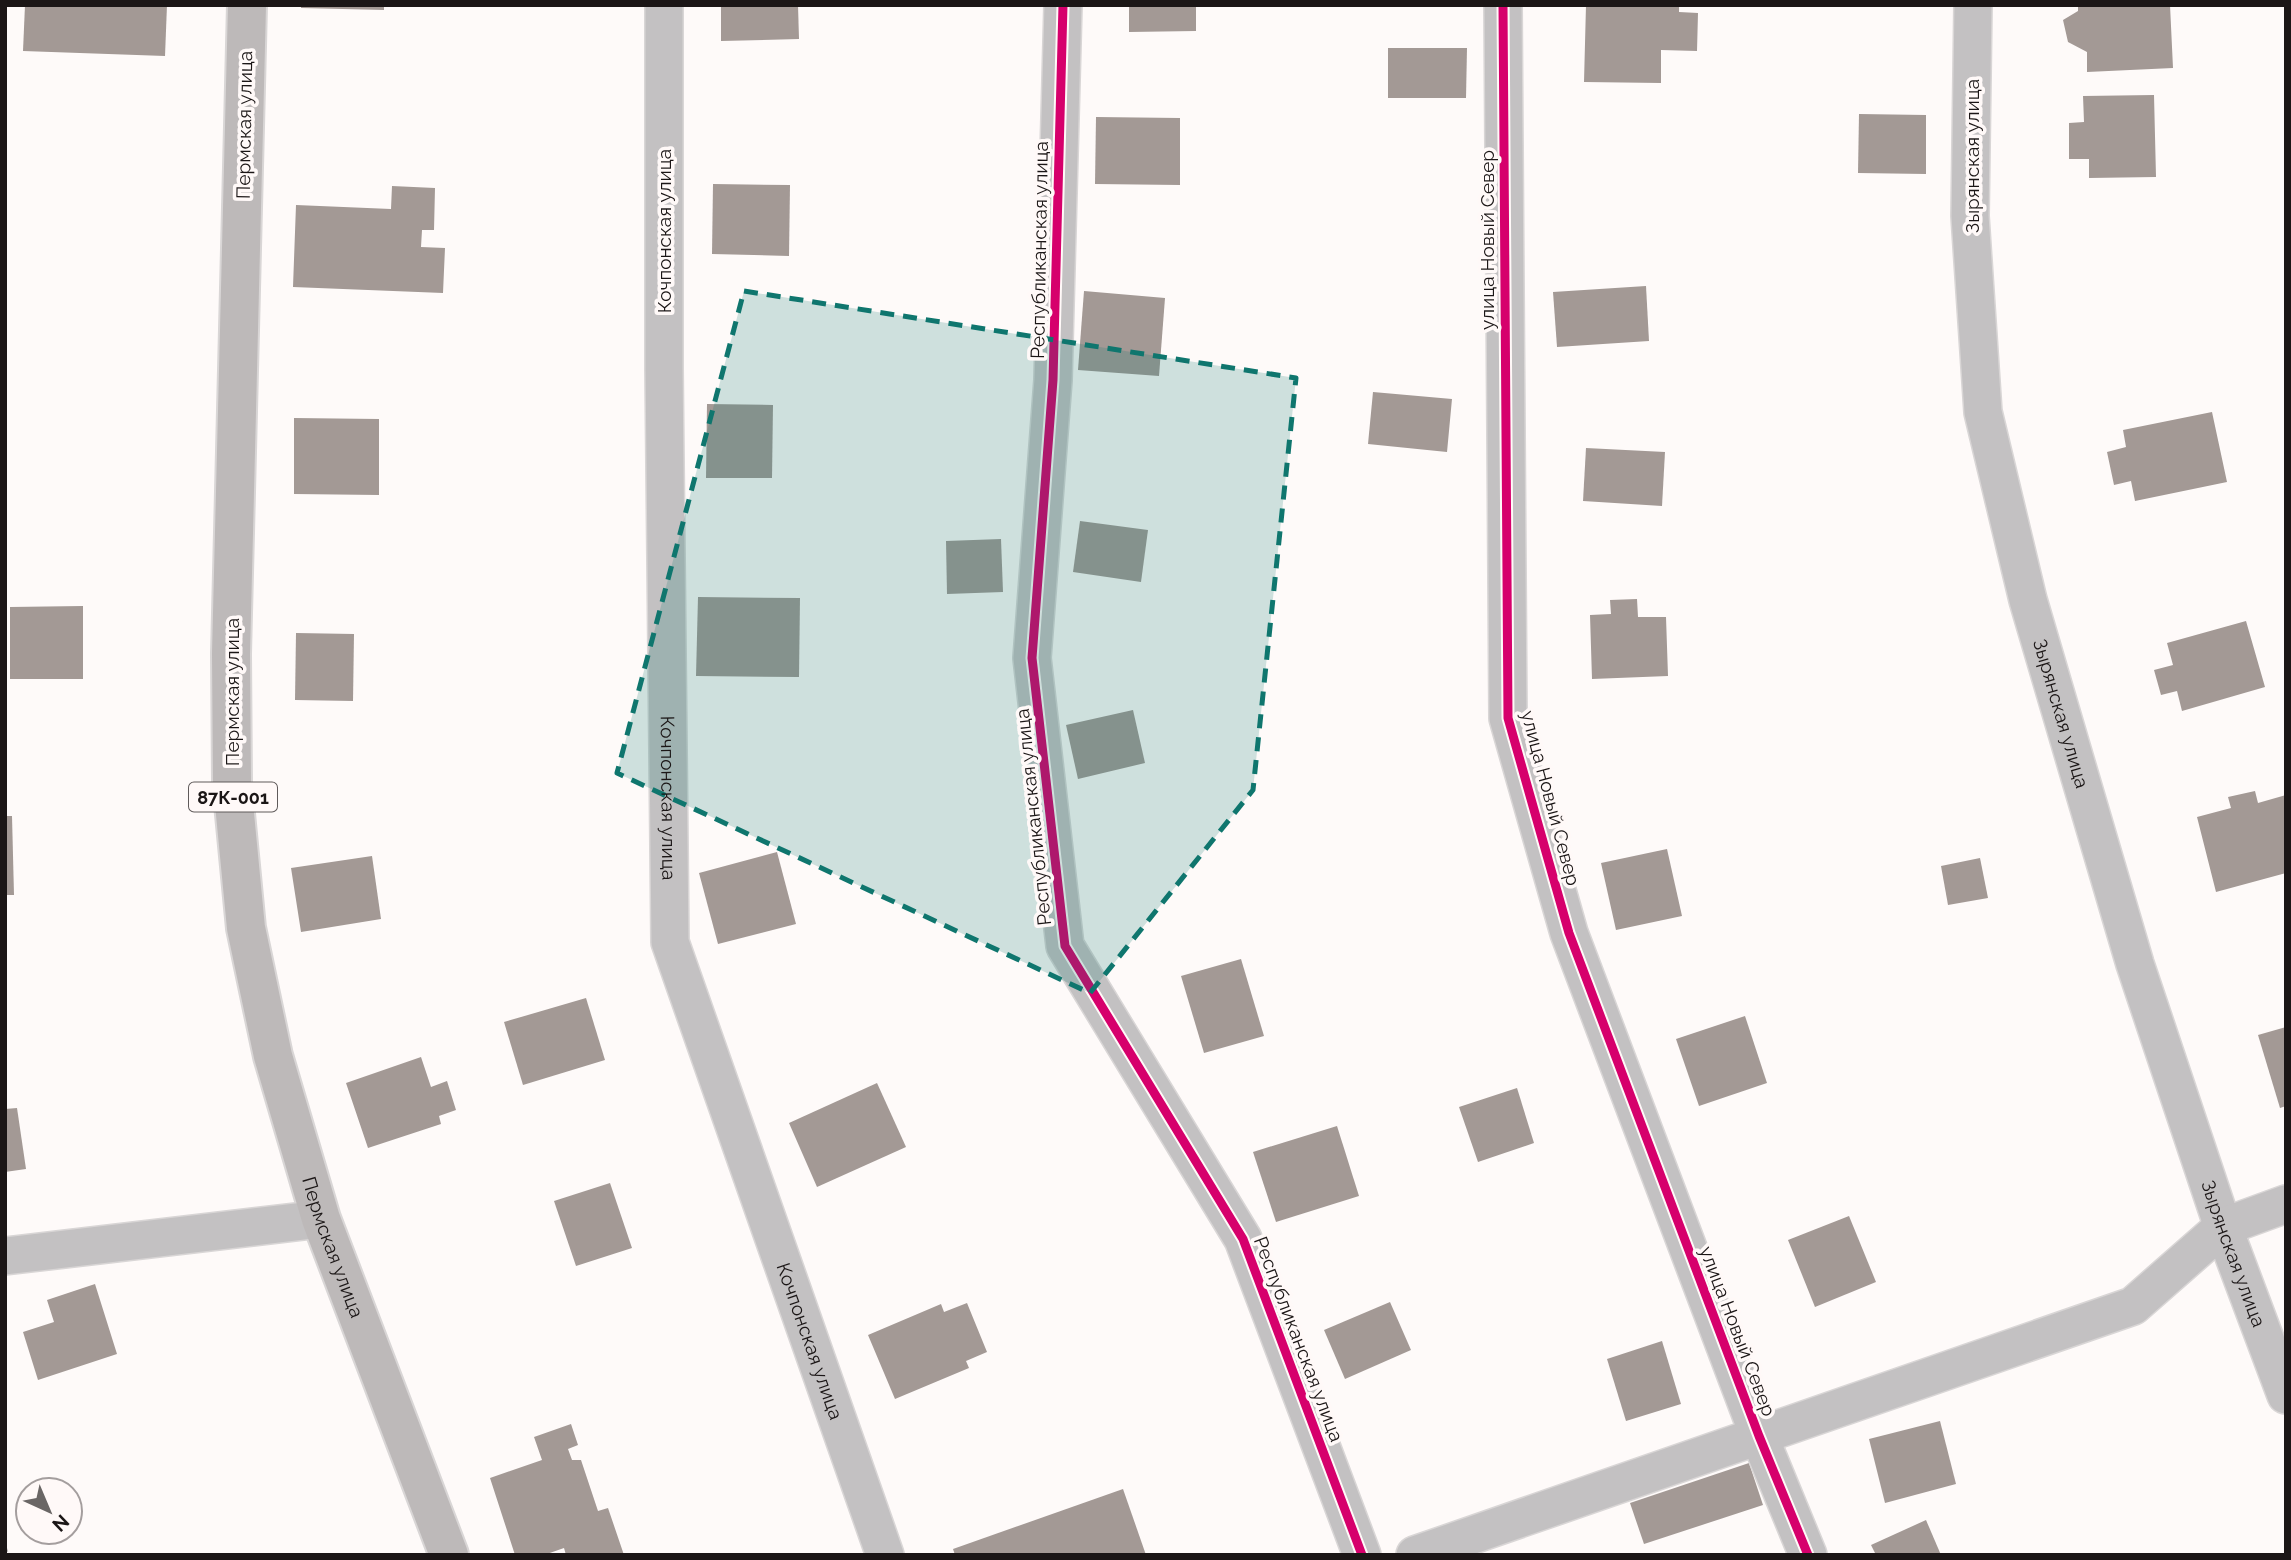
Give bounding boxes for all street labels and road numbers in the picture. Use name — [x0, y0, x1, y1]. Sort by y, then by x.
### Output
street label: Пермская улица — [232, 51, 256, 199]
street label: Зырянская улица — [1961, 79, 1983, 233]
street label: Республиканская улица — [1026, 141, 1052, 359]
street label: Кочпонская улица — [653, 149, 675, 313]
street label: улица Новый Север — [1476, 150, 1498, 330]
street label: Пермская улица — [221, 618, 243, 766]
street label: Зырянская улица — [2029, 636, 2094, 791]
street label: Республиканская улица — [1011, 707, 1055, 927]
street label: улица Новый Север — [1517, 708, 1585, 888]
street label: Кочпонская улица — [657, 716, 680, 880]
road number: 87К-001 — [189, 782, 277, 812]
street label: Пермская улица — [298, 1174, 369, 1321]
street label: Зырянская улица — [2197, 1177, 2270, 1330]
street label: Республиканская улица — [1250, 1233, 1348, 1445]
street label: улица Новый Север — [1695, 1243, 1781, 1419]
street label: Кочпонская улица — [772, 1260, 848, 1422]

